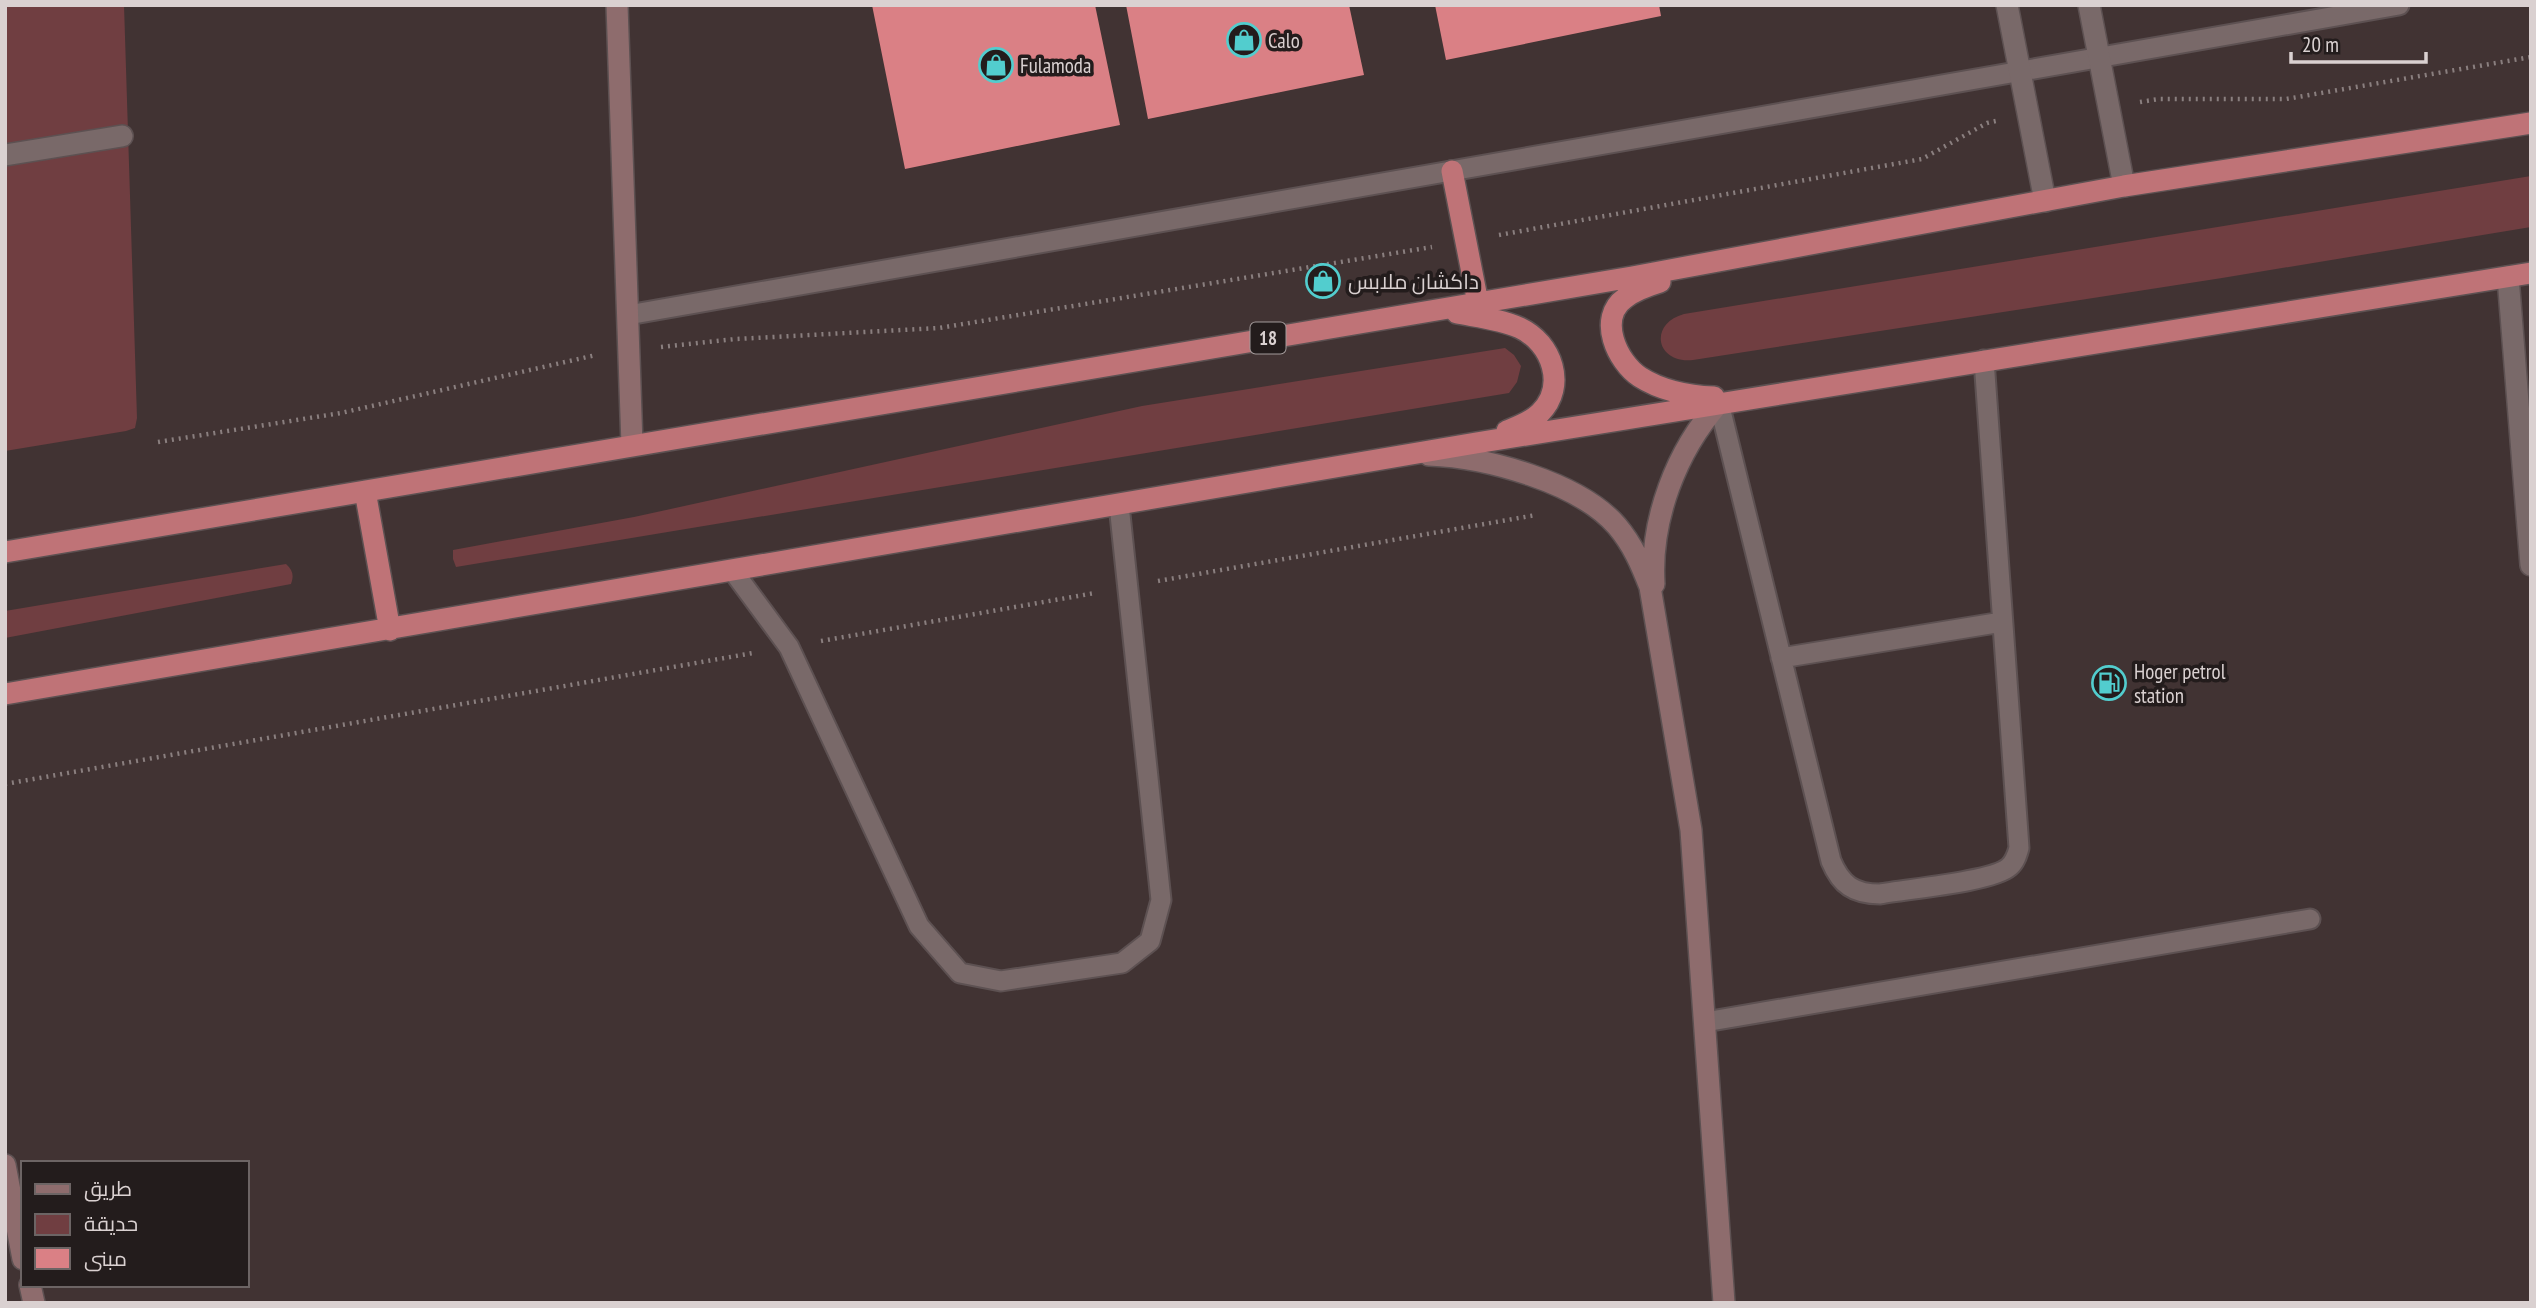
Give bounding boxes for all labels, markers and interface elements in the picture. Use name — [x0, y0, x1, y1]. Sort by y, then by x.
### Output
shop icon: Calo — [1225, 21, 1263, 59]
scale bar — [2291, 21, 2426, 65]
place label: Calo — [1268, 27, 1300, 54]
text: 20 m — [2302, 31, 2339, 58]
shop icon: Fulamoda — [977, 46, 1015, 84]
place label: Fulamoda — [1020, 52, 1091, 79]
shop icon: داكشان ملابس — [1304, 262, 1342, 300]
place label: داكشان ملابس — [1348, 268, 1479, 295]
road number: 18 — [1250, 322, 1286, 354]
place label: Hoger petrol station — [2134, 658, 2226, 709]
fuel station icon: Hoger petrol station — [2090, 664, 2128, 702]
legend — [21, 1161, 248, 1287]
text: طريق — [84, 1175, 132, 1202]
text: حديقة — [84, 1210, 138, 1237]
text: مبنى — [84, 1245, 127, 1272]

